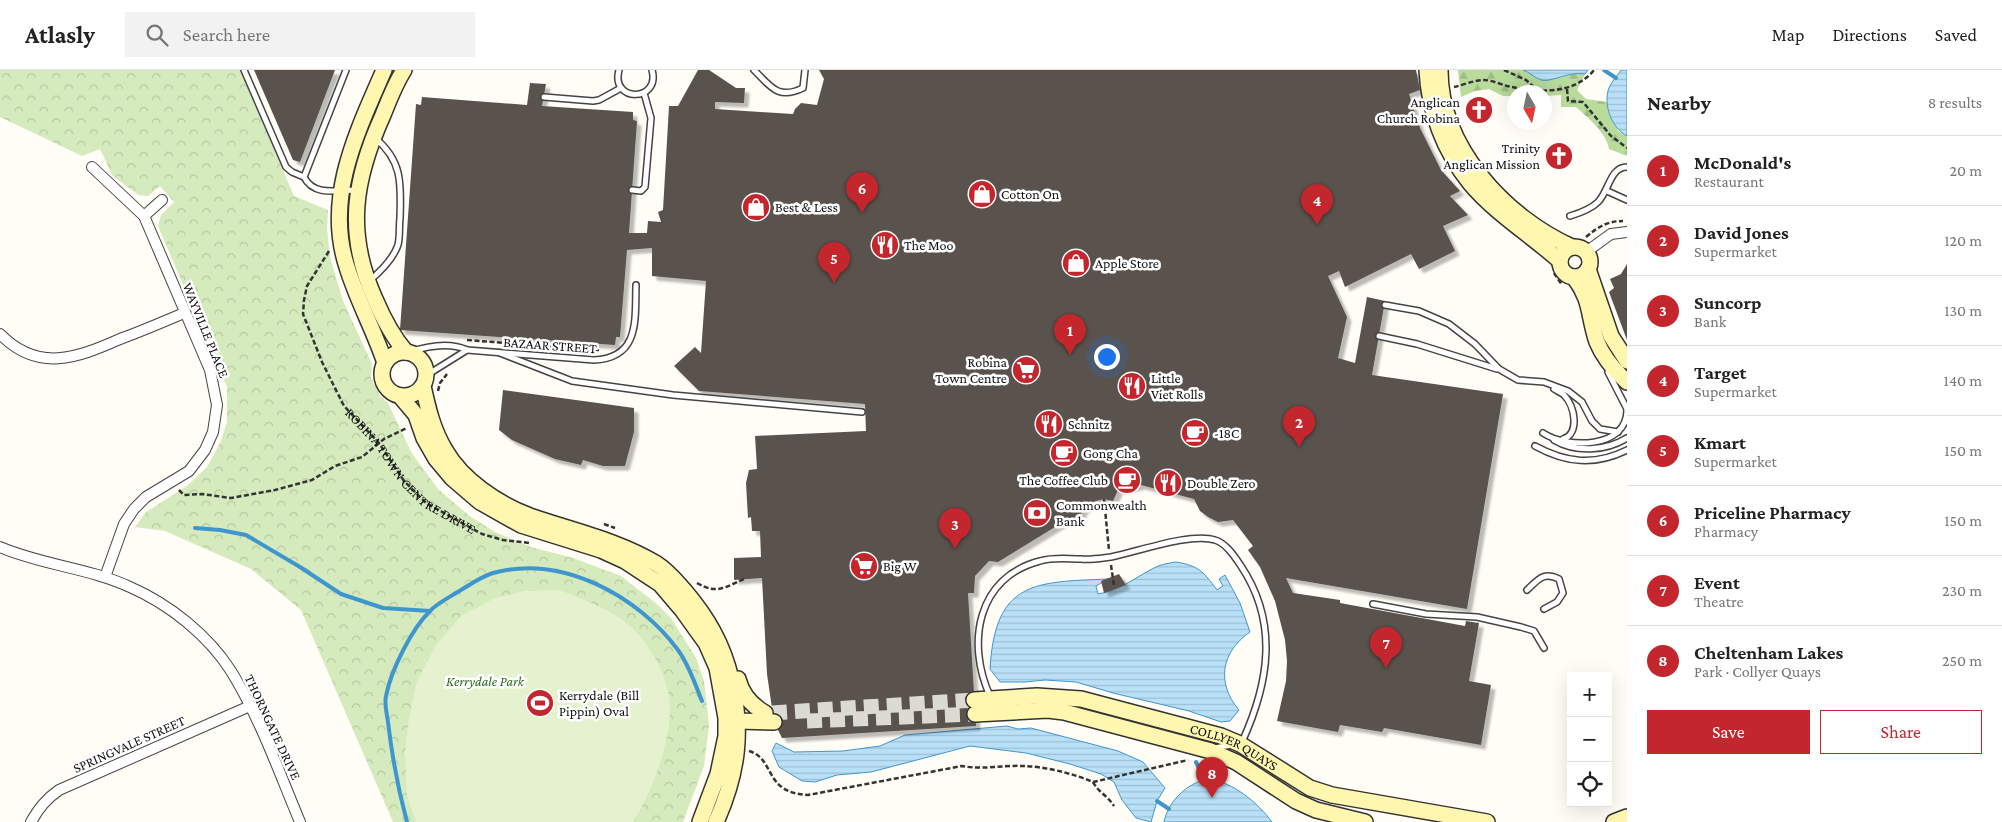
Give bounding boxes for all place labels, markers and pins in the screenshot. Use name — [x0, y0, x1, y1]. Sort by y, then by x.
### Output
place label: Anglican Church Robina — [1377, 94, 1461, 126]
church icon: Anglican Church Robina — [1464, 95, 1494, 125]
place label: Trinity Anglican Mission — [1444, 140, 1541, 172]
church icon: Trinity Anglican Mission — [1544, 141, 1574, 171]
pin: 6 — [846, 172, 878, 213]
shop icon: Cotton On — [967, 179, 997, 209]
pin: 4 — [1301, 184, 1333, 225]
place label: Cotton On — [1001, 186, 1060, 202]
shop icon: Best & Less — [741, 192, 771, 222]
place label: Best & Less — [775, 199, 838, 215]
restaurant icon: The Moo — [870, 230, 900, 260]
place label: The Moo — [904, 237, 953, 253]
pin: 5 — [818, 242, 850, 283]
shop icon: Apple Store — [1061, 248, 1091, 278]
place label: Apple Store — [1095, 255, 1159, 271]
pin: 1 — [1054, 314, 1086, 355]
place label: Robina Town Centre — [935, 354, 1008, 386]
supermarket icon: Robina Town Centre — [1011, 355, 1041, 385]
place label: Little Viet Rolls — [1151, 370, 1203, 402]
restaurant icon: Little Viet Rolls — [1117, 371, 1147, 401]
pin: 2 — [1283, 406, 1315, 447]
restaurant icon: Schnitz — [1034, 409, 1064, 439]
place label: Schnitz — [1068, 416, 1110, 432]
cafe icon: -18C — [1180, 418, 1210, 448]
place label: -18C — [1214, 425, 1239, 441]
cafe icon: Gong Cha — [1049, 438, 1079, 468]
place label: Gong Cha — [1083, 445, 1138, 461]
cafe icon: The Coffee Club — [1112, 465, 1142, 495]
restaurant icon: Double Zero — [1153, 468, 1183, 498]
place label: The Coffee Club — [1019, 472, 1108, 488]
place label: Double Zero — [1187, 475, 1255, 491]
place label: Commonwealth Bank — [1056, 497, 1147, 529]
bank icon: Commonwealth Bank — [1022, 498, 1052, 528]
pin: 3 — [939, 508, 971, 549]
supermarket icon: Big W — [849, 551, 879, 581]
place label: Big W — [883, 558, 917, 574]
pin: 7 — [1370, 627, 1402, 668]
place label: Kerrydale (Bill Pippin) Oval — [559, 687, 640, 720]
sports icon: Kerrydale (Bill Pippin) Oval — [525, 688, 555, 718]
pin: 8 — [1196, 757, 1228, 798]

